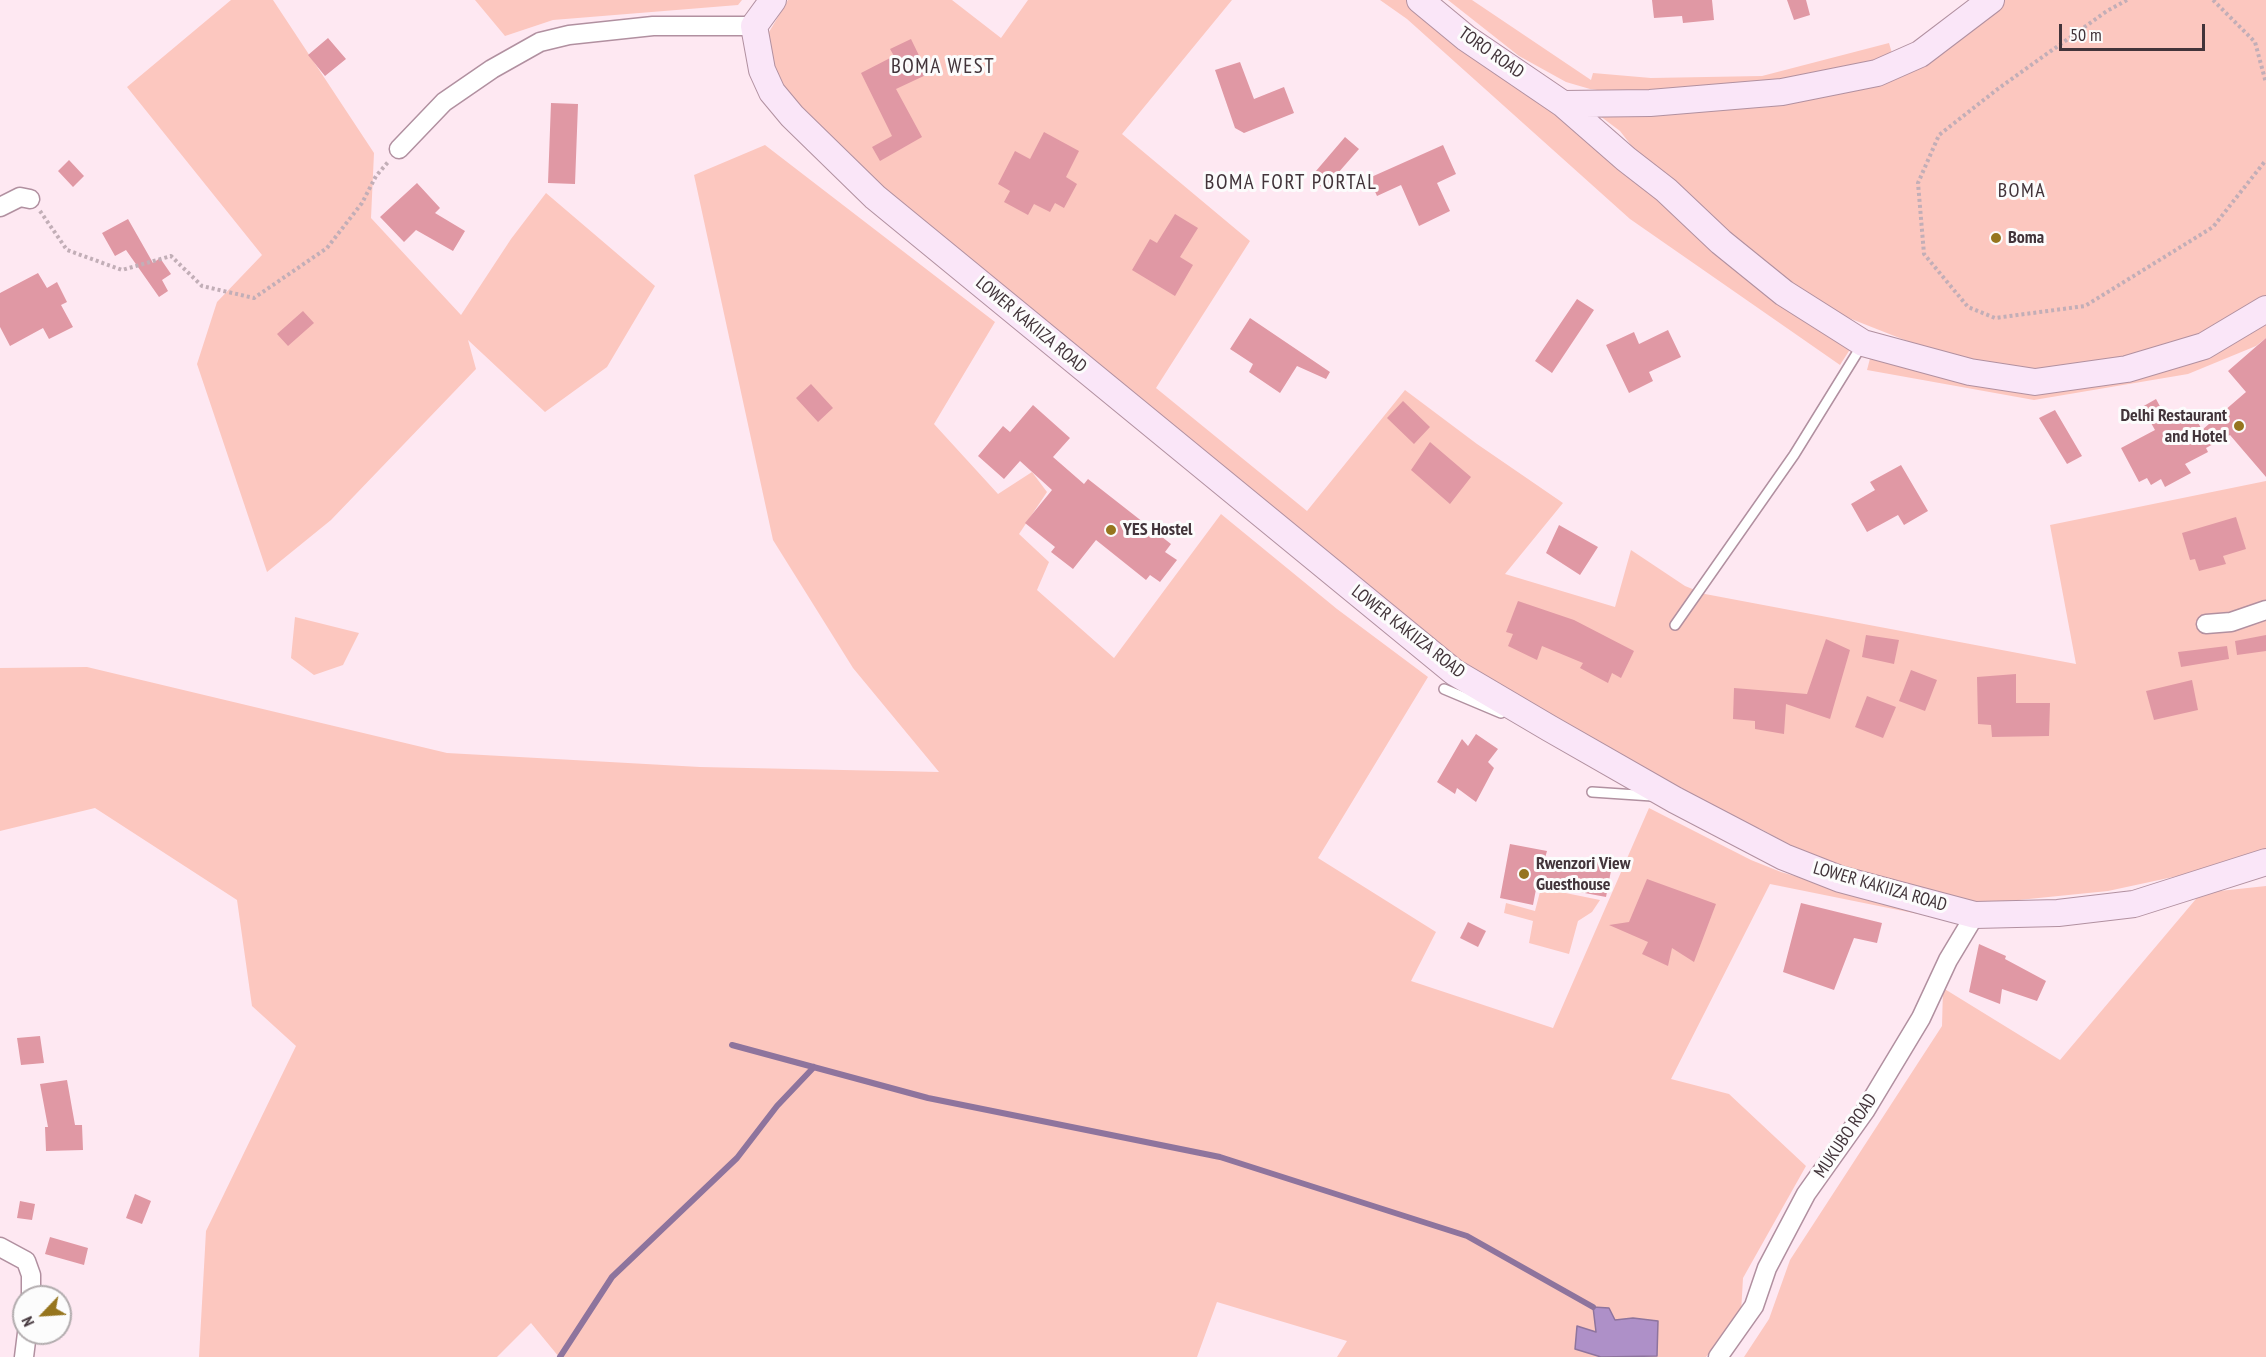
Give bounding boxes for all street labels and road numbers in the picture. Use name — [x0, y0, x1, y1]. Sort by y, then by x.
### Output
street label: TORO ROAD — [1454, 23, 1528, 83]
street label: LOWER KAKIIZA ROAD — [971, 272, 1091, 378]
street label: LOWER KAKIIZA ROAD — [1347, 581, 1469, 683]
street label: LOWER KAKIIZA ROAD — [1811, 858, 1949, 916]
street label: MUKUBO ROAD — [1810, 1090, 1882, 1182]

